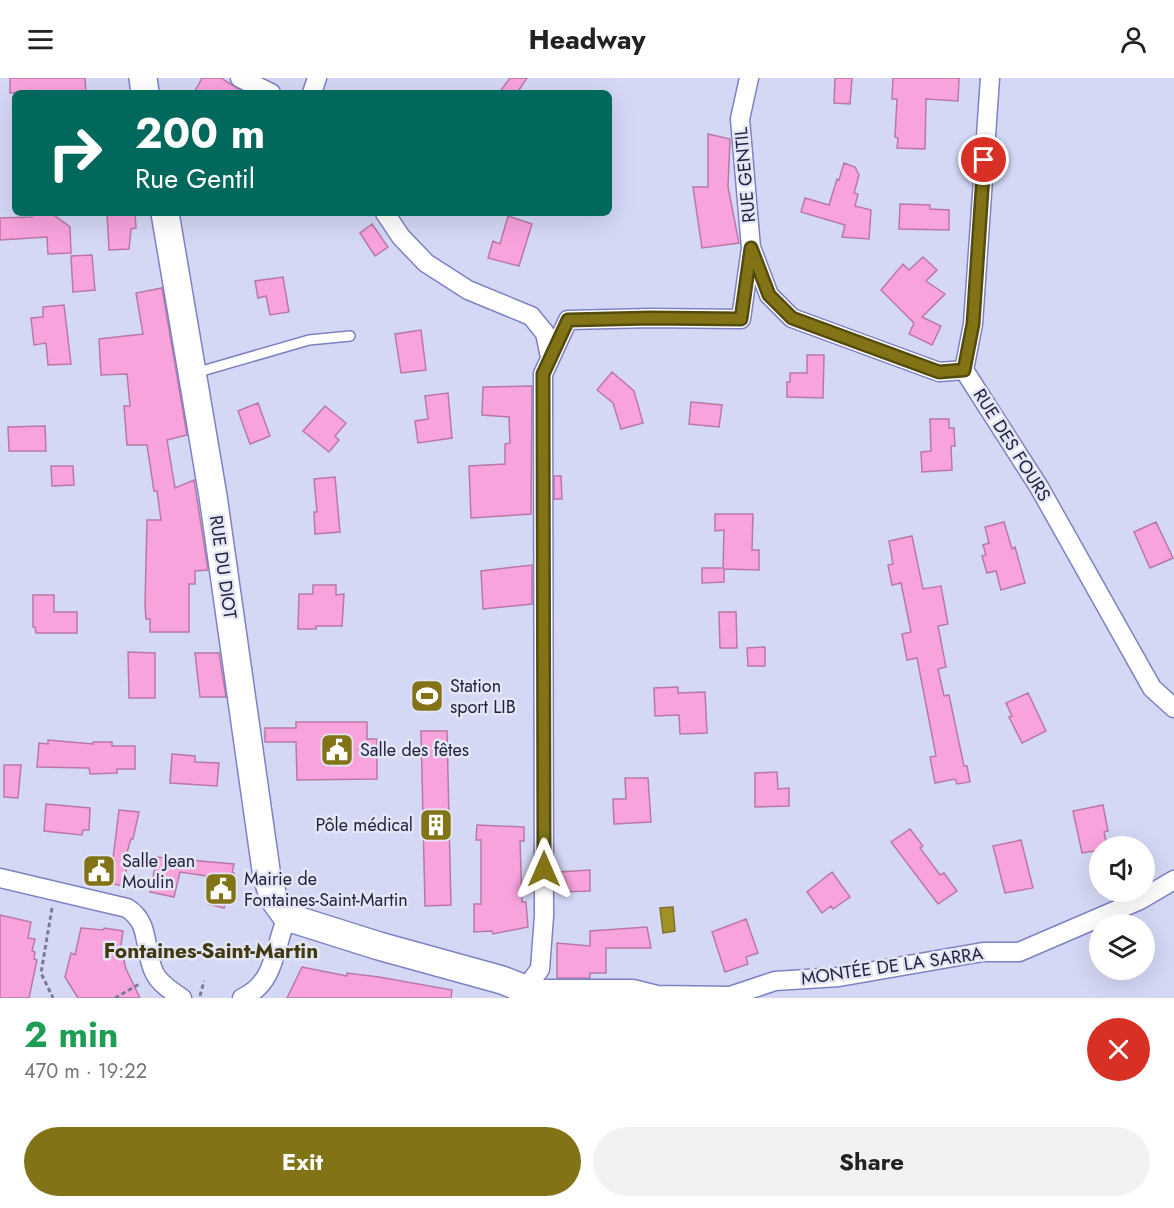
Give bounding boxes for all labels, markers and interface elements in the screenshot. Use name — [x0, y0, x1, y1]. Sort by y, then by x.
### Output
text: Headway — [529, 20, 645, 59]
icon: menu — [24, 23, 57, 56]
icon: person — [1117, 23, 1150, 56]
text: 200 m — [135, 103, 265, 164]
icon: right — [36, 114, 114, 192]
street label: RUE GENTIL — [728, 126, 762, 224]
pin — [958, 134, 1009, 185]
icon: arrive — [967, 143, 1000, 176]
text: Rue Gentil — [135, 159, 255, 198]
street label: RUE DES FOURS — [967, 384, 1057, 506]
street label: RUE DU DIOT — [203, 514, 243, 621]
place label: Station sport LIB — [450, 673, 516, 720]
sports icon: Station sport LIB — [409, 678, 445, 714]
public building icon: Salle des fêtes — [319, 732, 355, 768]
place label: Salle des fêtes — [360, 737, 469, 763]
building icon: Pôle médical — [418, 807, 454, 843]
place label: Pôle médical — [315, 812, 413, 838]
map controls — [1089, 836, 1155, 980]
button: sound — [1089, 836, 1155, 902]
position arrow — [512, 837, 576, 901]
place label: Salle Jean Moulin — [122, 848, 195, 895]
public building icon: Salle Jean Moulin — [81, 853, 117, 889]
place label: Mairie de Fontaines-Saint-Martin — [244, 866, 408, 913]
public building icon: Mairie de Fontaines-Saint-Martin — [203, 871, 239, 907]
button: layers — [1089, 914, 1155, 980]
district label: Fontaines-Saint-Martin — [104, 936, 318, 966]
street label: MONTÉE DE LA SARRA — [799, 940, 985, 992]
text: 2 min — [24, 1008, 119, 1060]
button: close — [1087, 1018, 1150, 1081]
text: 470 m · 19:22 — [24, 1057, 147, 1086]
button: Exit — [24, 1127, 581, 1196]
button: Share — [593, 1127, 1150, 1196]

